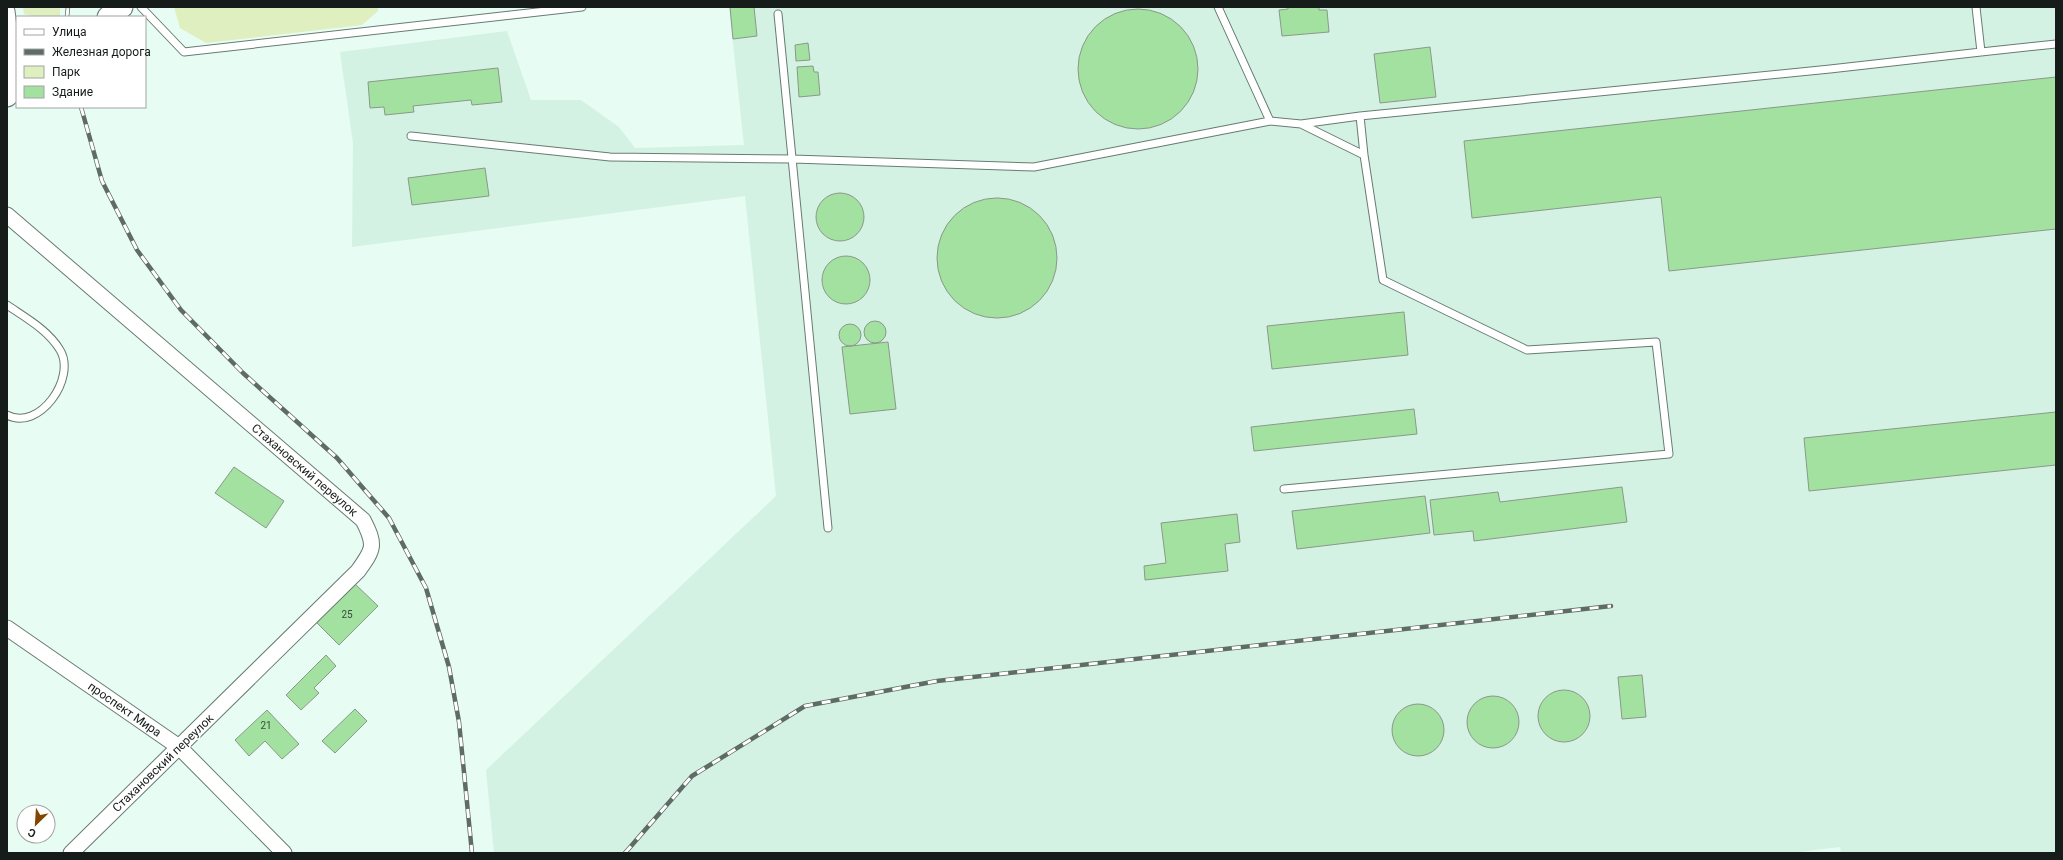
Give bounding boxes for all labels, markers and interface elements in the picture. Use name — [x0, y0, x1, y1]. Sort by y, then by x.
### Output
legend — [16, 16, 146, 108]
text: Улица — [52, 25, 87, 39]
text: Железная дорога — [52, 45, 151, 59]
text: Парк — [52, 65, 81, 79]
text: Здание — [52, 85, 93, 99]
street label: Стахановский переулок — [249, 421, 361, 520]
house number: 25 — [341, 609, 353, 620]
street label: проспект Мира — [85, 679, 164, 740]
street label: Стахановский переулок — [110, 711, 217, 815]
house number: 21 — [260, 720, 272, 731]
north arrow — [16, 804, 56, 844]
text: С — [26, 825, 38, 840]

